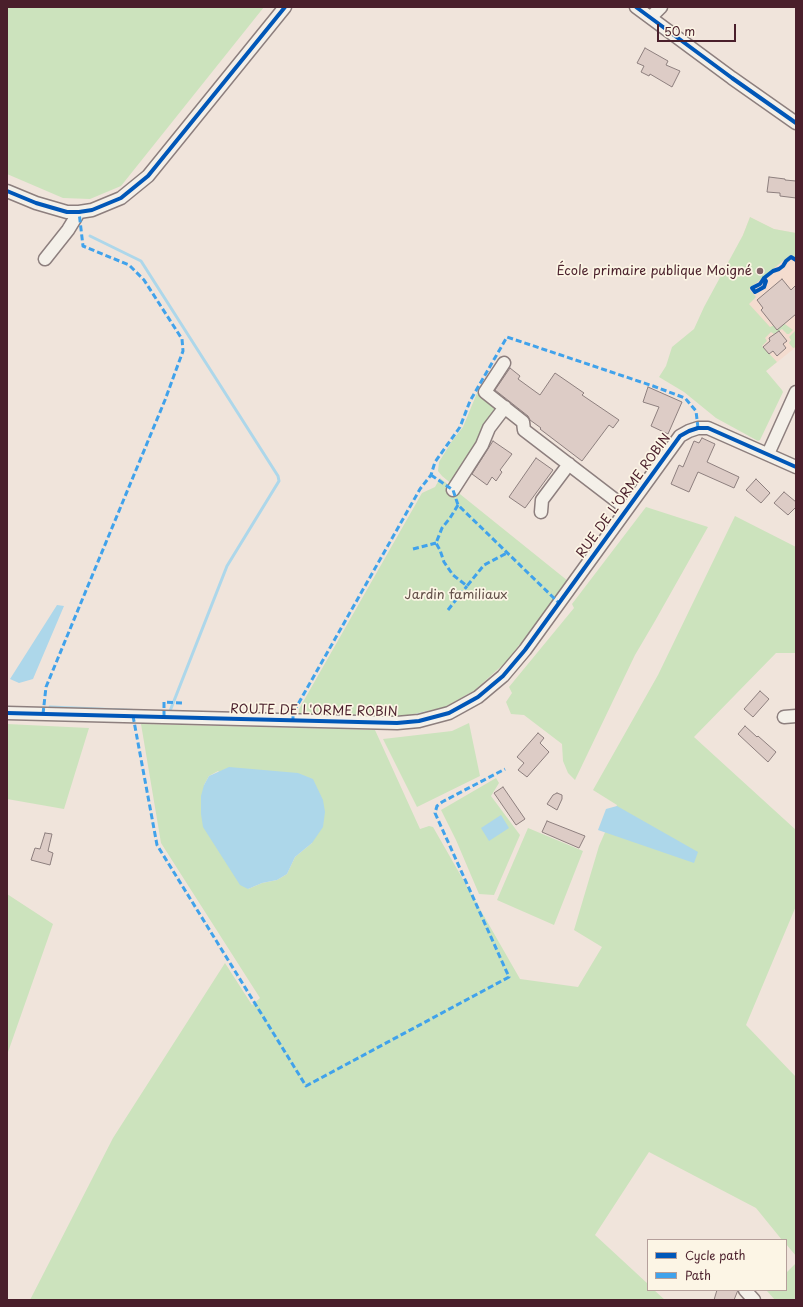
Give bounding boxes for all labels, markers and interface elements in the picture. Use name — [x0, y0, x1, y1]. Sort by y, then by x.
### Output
scale bar — [659, 16, 738, 42]
text: 50 m — [664, 22, 695, 40]
place label: École primaire publique Moigné — [556, 263, 752, 279]
marker: École primaire publique Moigné — [755, 266, 765, 276]
street label: RUE DE L'ORME ROBIN — [574, 431, 674, 561]
park label: Jardin familiaux — [405, 587, 507, 603]
street label: ROUTE DE L'ORME ROBIN — [230, 702, 398, 720]
legend — [647, 1239, 787, 1291]
text: Cycle path — [685, 1246, 746, 1264]
text: Path — [685, 1266, 711, 1284]

